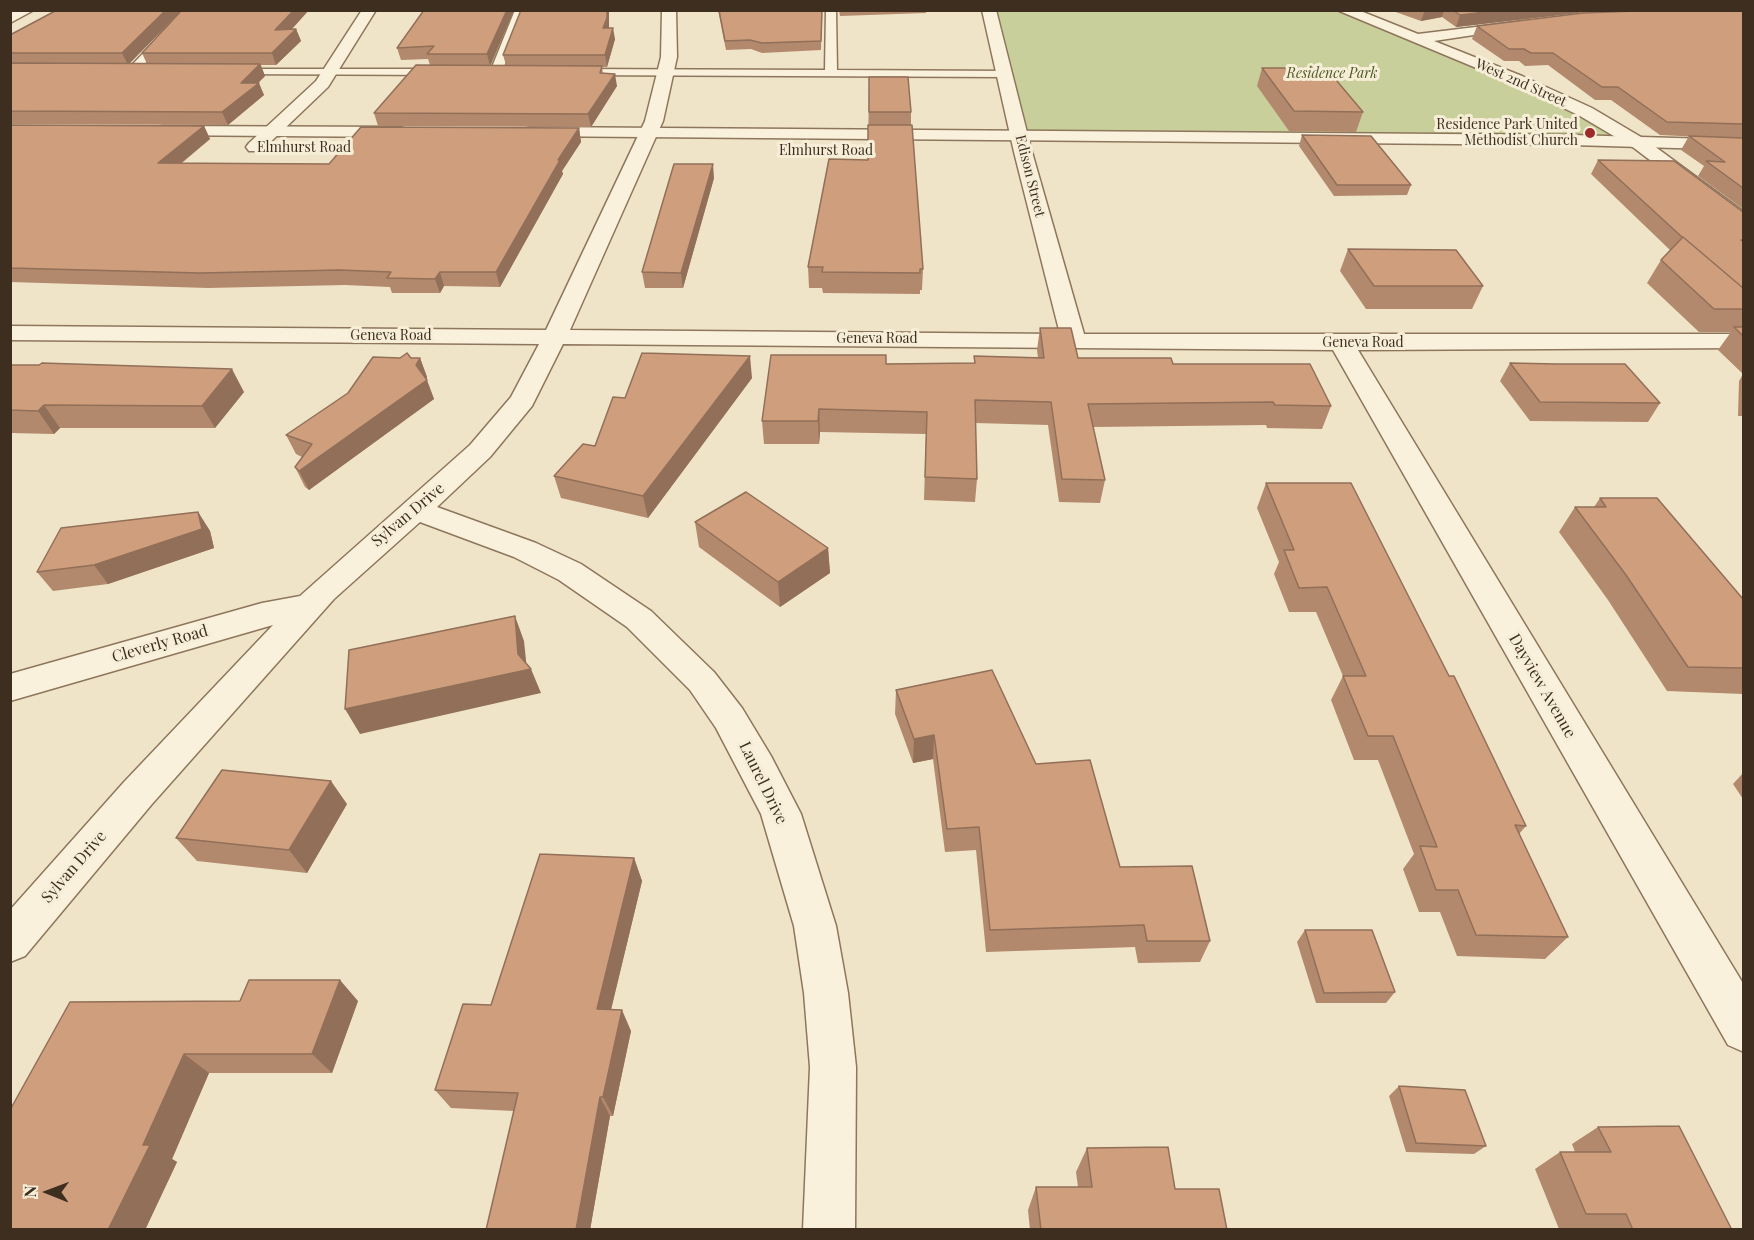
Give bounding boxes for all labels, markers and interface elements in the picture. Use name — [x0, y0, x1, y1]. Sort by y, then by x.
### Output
street label: West 2nd Street — [1473, 55, 1569, 111]
park label: Residence Park — [1287, 66, 1377, 82]
place label: Residence Park United Methodist Church — [1436, 117, 1578, 150]
marker: Residence Park United Methodist Church — [1583, 126, 1597, 140]
street label: Edison Street — [1012, 133, 1048, 219]
street label: Elmhurst Road — [257, 140, 351, 156]
street label: Elmhurst Road — [779, 143, 873, 159]
street label: Geneva Road — [350, 328, 432, 344]
street label: Geneva Road — [836, 331, 918, 347]
street label: Geneva Road — [1322, 335, 1404, 351]
street label: Sylvan Drive — [368, 479, 448, 551]
street label: Cleverly Road — [110, 621, 210, 667]
street label: Dayview Avenue — [1504, 631, 1580, 741]
street label: Laurel Drive — [735, 739, 791, 827]
street label: Sylvan Drive — [37, 827, 111, 907]
north arrow — [18, 1162, 78, 1222]
text: N — [19, 1186, 40, 1198]

